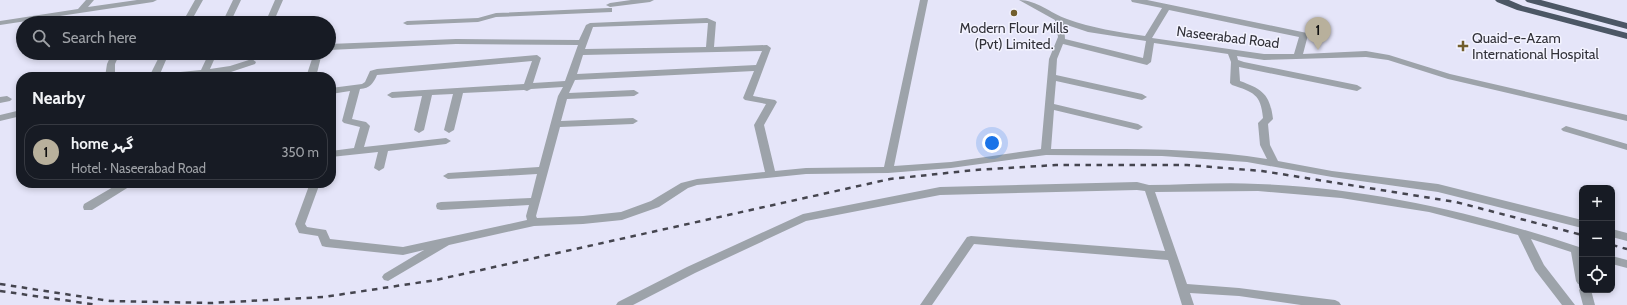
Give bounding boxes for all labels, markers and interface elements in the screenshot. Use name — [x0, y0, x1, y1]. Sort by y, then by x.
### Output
marker: Modern Flour Mills (Pvt) Limited. — [1009, 8, 1019, 18]
search box — [16, 16, 336, 60]
pin: 1 — [1305, 17, 1331, 50]
place label: Modern Flour Mills (Pvt) Limited. — [959, 19, 1069, 53]
street label: Naseerabad Road — [1176, 22, 1280, 52]
icon: search — [30, 27, 52, 49]
text: Search here — [62, 29, 137, 47]
place label: Quaid-e-Azam International Hospital — [1472, 29, 1600, 63]
marker: Quaid-e-Azam International Hospital — [1457, 40, 1469, 52]
text: Nearby — [32, 88, 85, 108]
your location — [982, 133, 1002, 153]
text: home گہر — [71, 135, 133, 153]
text: 1 — [44, 144, 48, 160]
text: 350 m — [282, 144, 319, 160]
text: Hotel · Naseerabad Road — [71, 160, 206, 176]
map controls — [1579, 185, 1615, 293]
button: + — [1579, 185, 1615, 221]
button: − — [1579, 221, 1615, 257]
button: locate — [1579, 257, 1615, 293]

